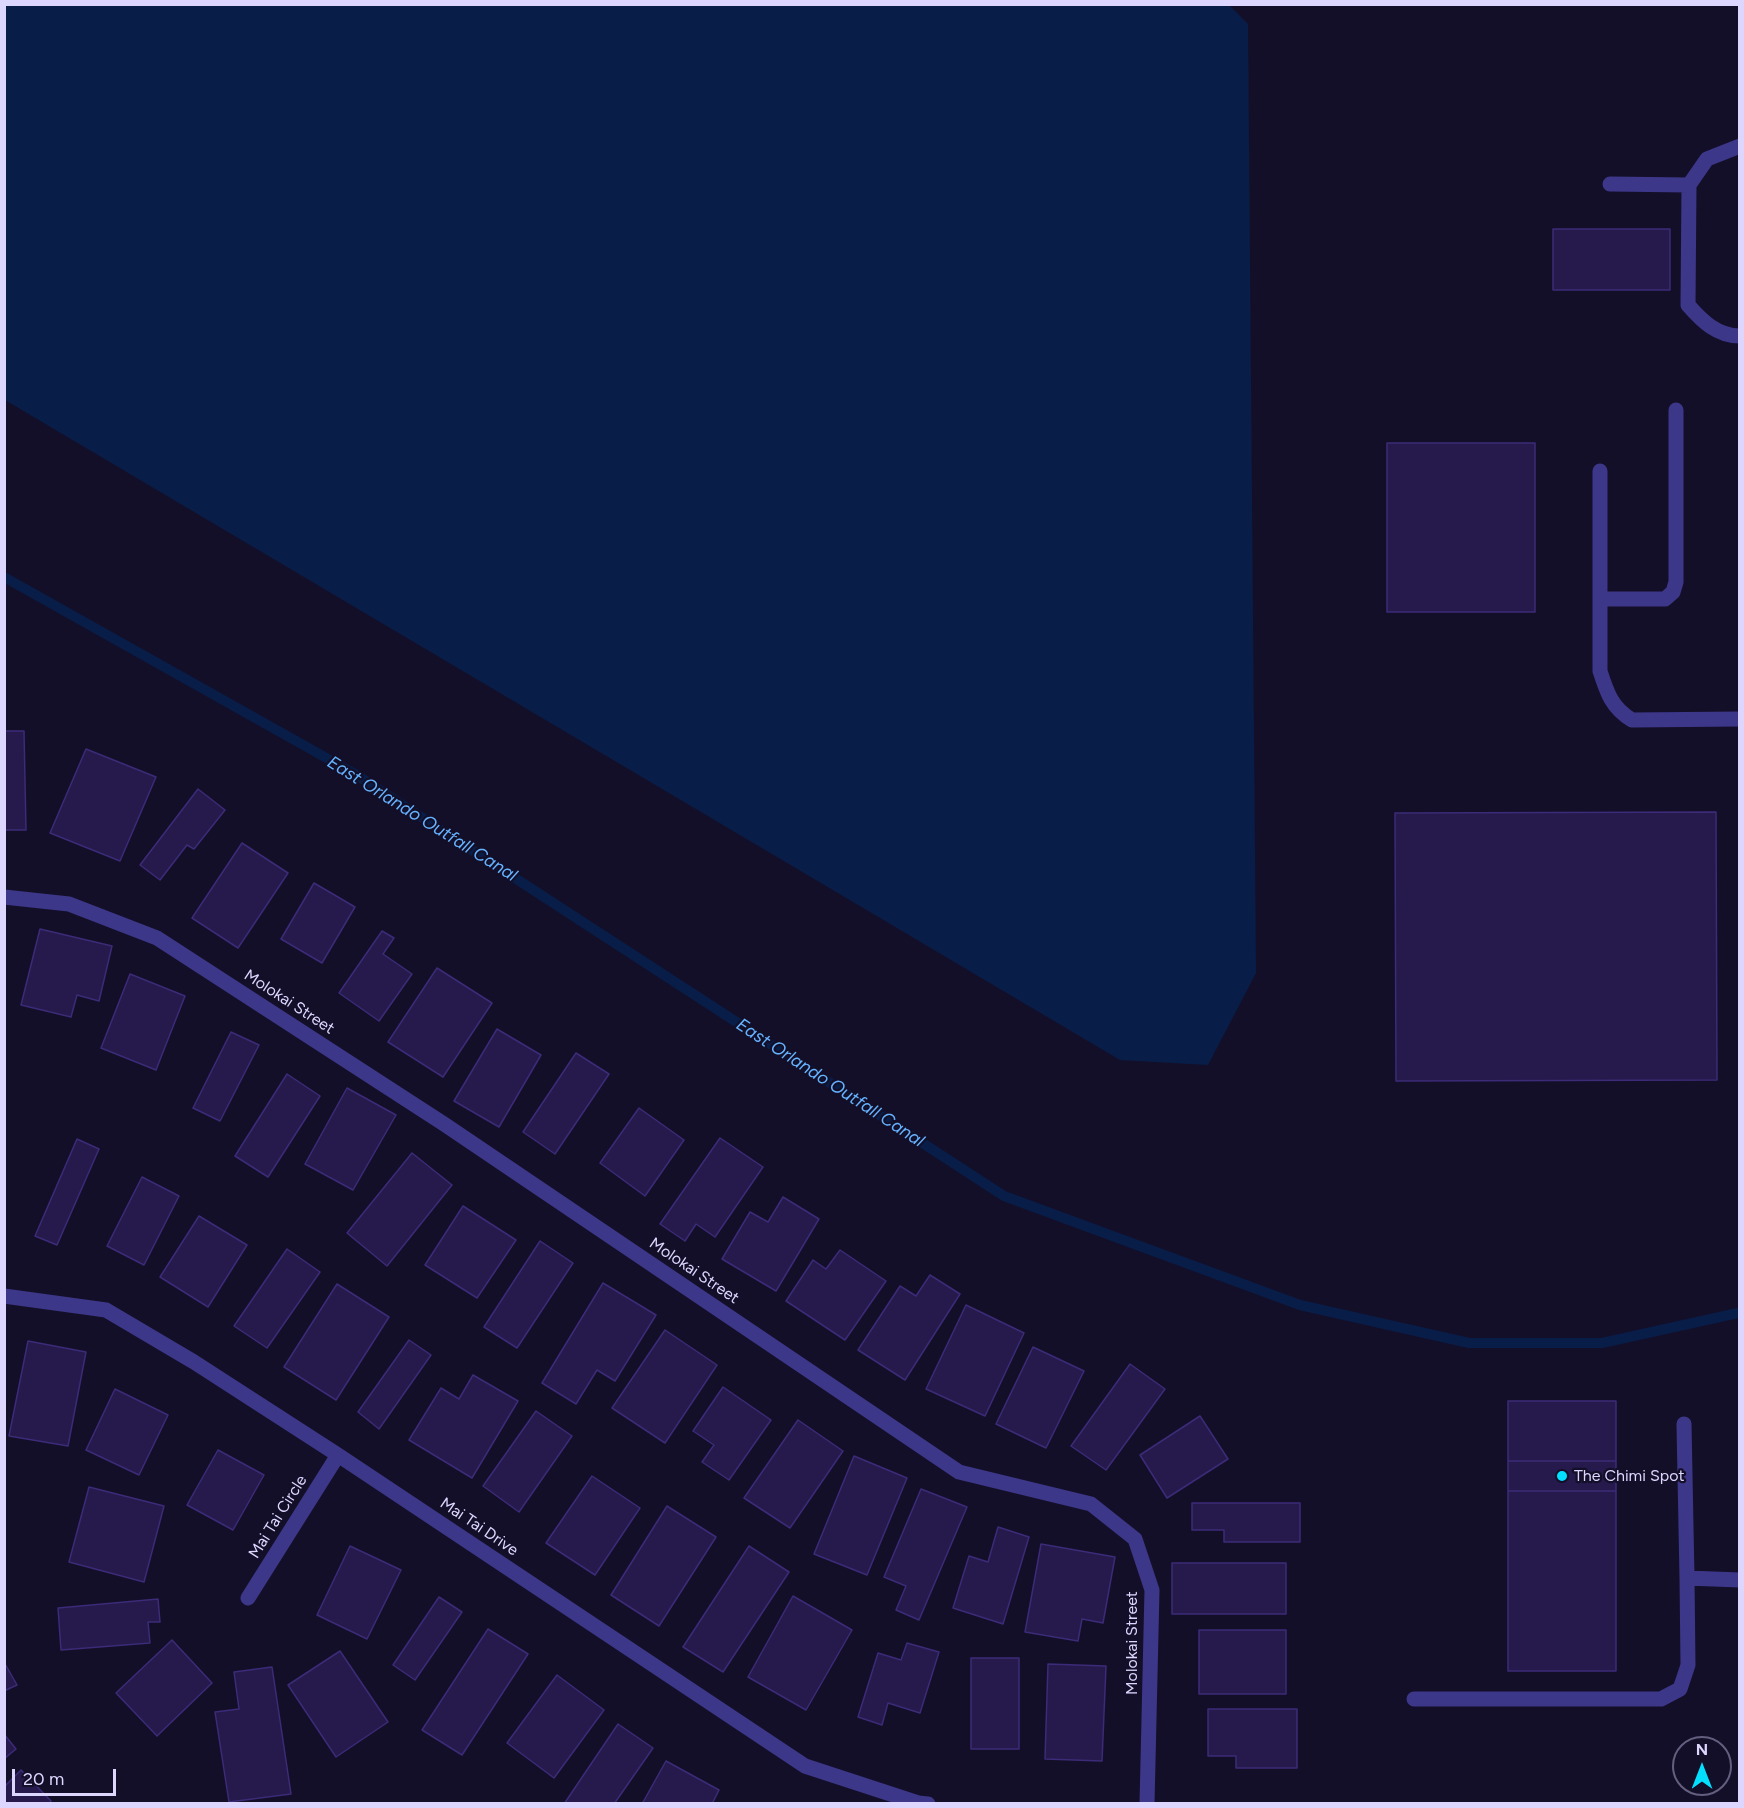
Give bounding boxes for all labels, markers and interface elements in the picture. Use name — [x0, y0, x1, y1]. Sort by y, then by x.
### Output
water label: East Orlando Outfall Canal — [323, 752, 521, 886]
street label: Molokai Street — [240, 966, 338, 1038]
water label: East Orlando Outfall Canal — [732, 1014, 928, 1152]
street label: Molokai Street — [646, 1234, 742, 1308]
place label: The Chimi Spot — [1574, 1466, 1685, 1486]
marker: The Chimi Spot — [1555, 1469, 1569, 1483]
street label: Mai Tai Circle — [245, 1472, 311, 1562]
street label: Mai Tai Drive — [436, 1494, 522, 1560]
street label: Molokai Street — [1122, 1591, 1142, 1695]
north arrow — [1672, 1736, 1732, 1796]
text: N — [1696, 1740, 1708, 1759]
scale bar — [15, 1757, 118, 1795]
text: 20 m — [23, 1768, 64, 1790]

